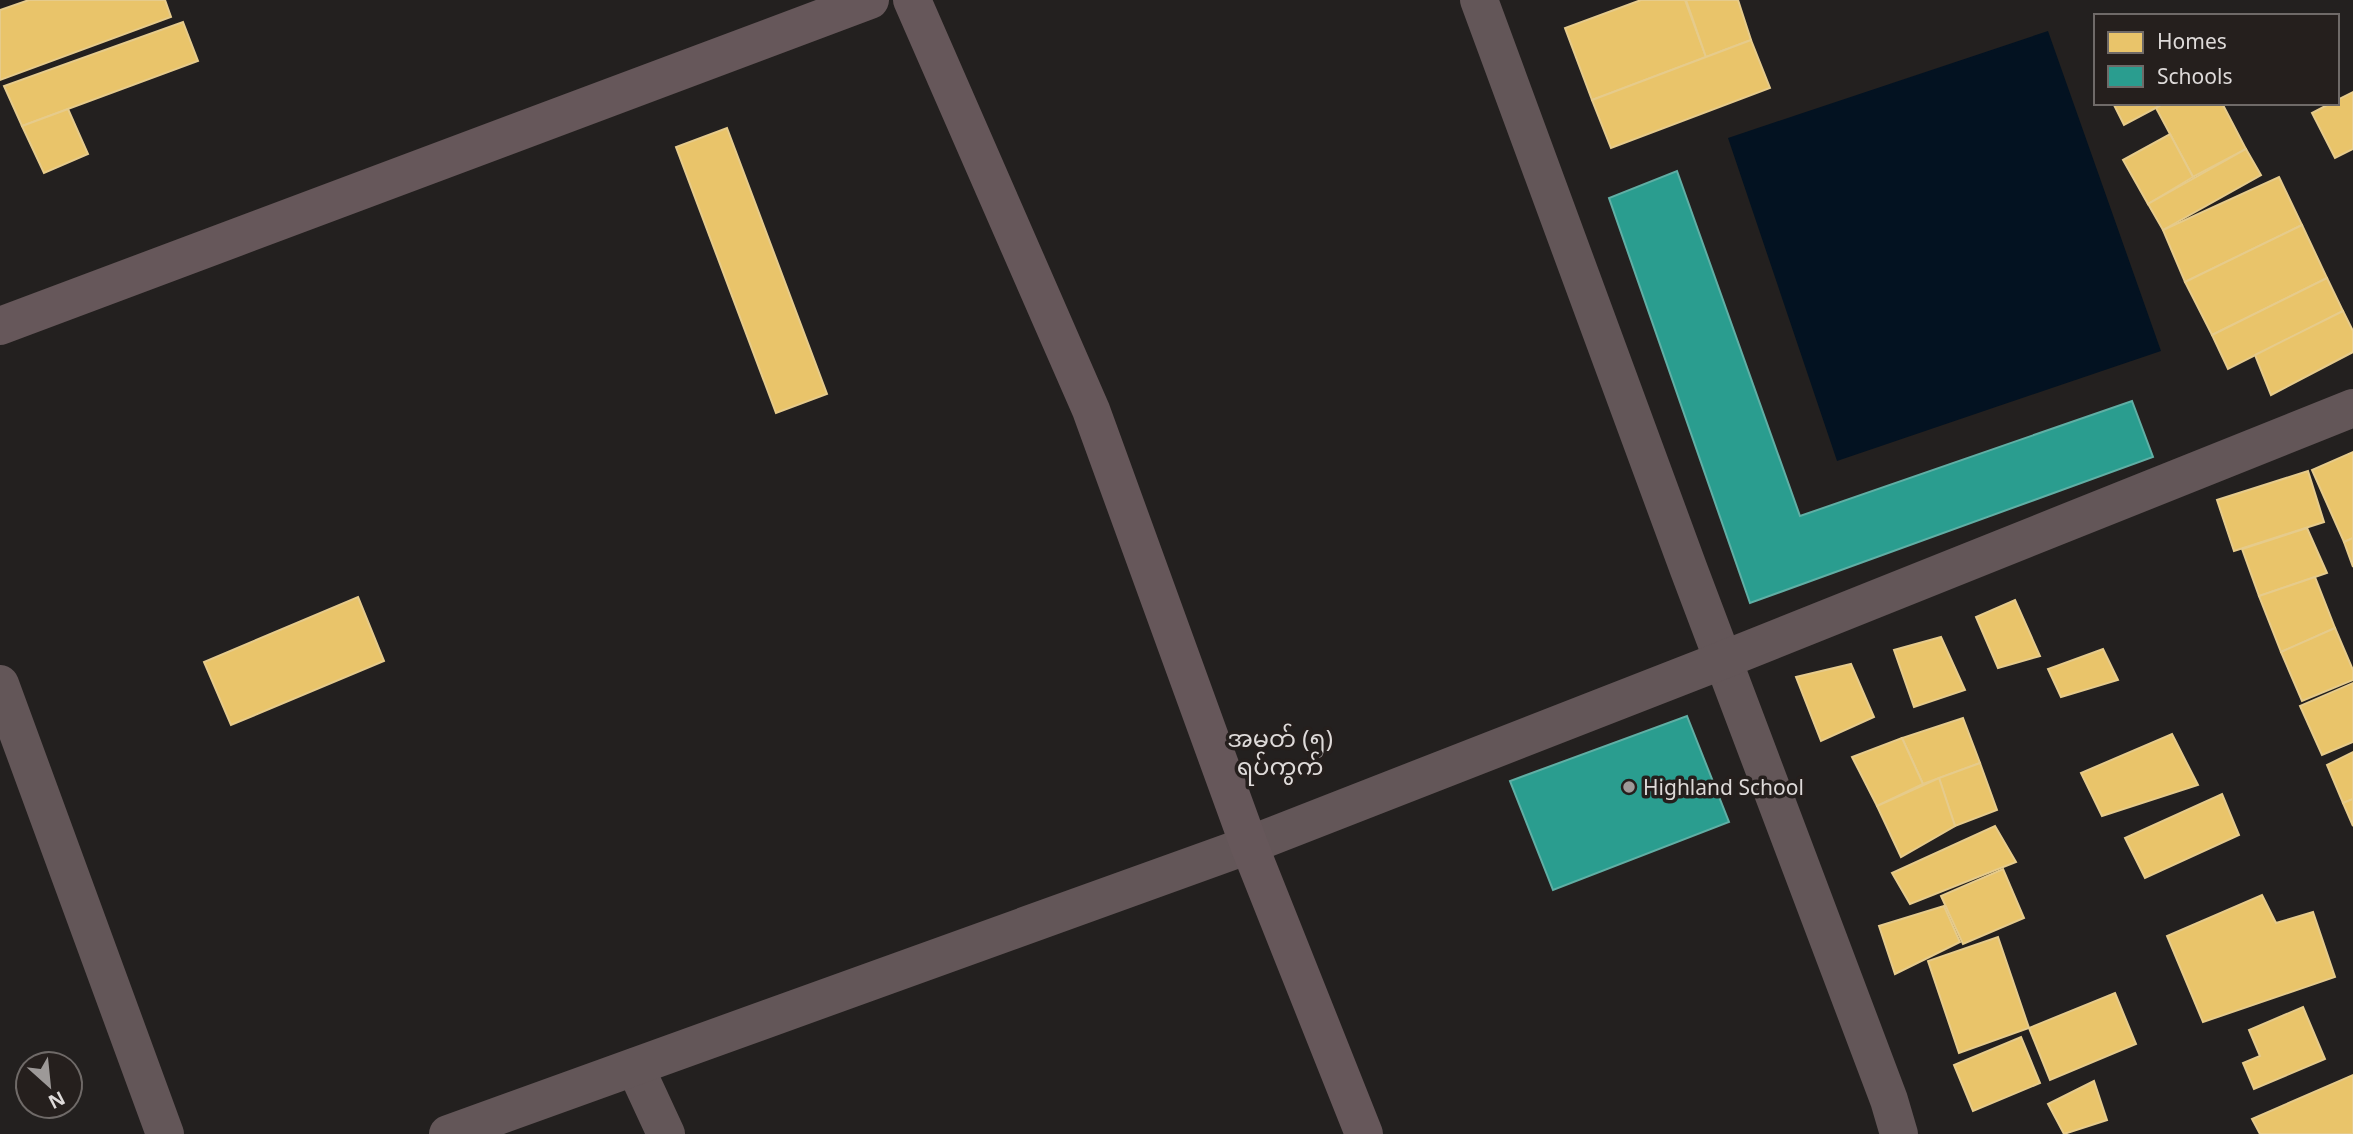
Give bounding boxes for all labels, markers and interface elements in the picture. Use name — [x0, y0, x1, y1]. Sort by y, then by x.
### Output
legend — [2094, 14, 2339, 105]
text: Homes — [2157, 27, 2227, 55]
text: Schools — [2157, 62, 2232, 90]
district label: အမှတ် (၅) ရပ်ကွက် — [1227, 721, 1333, 786]
place label: Highland School — [1643, 773, 1804, 801]
marker: Highland School — [1621, 779, 1637, 795]
north arrow — [14, 1050, 84, 1120]
text: N — [44, 1085, 70, 1115]

